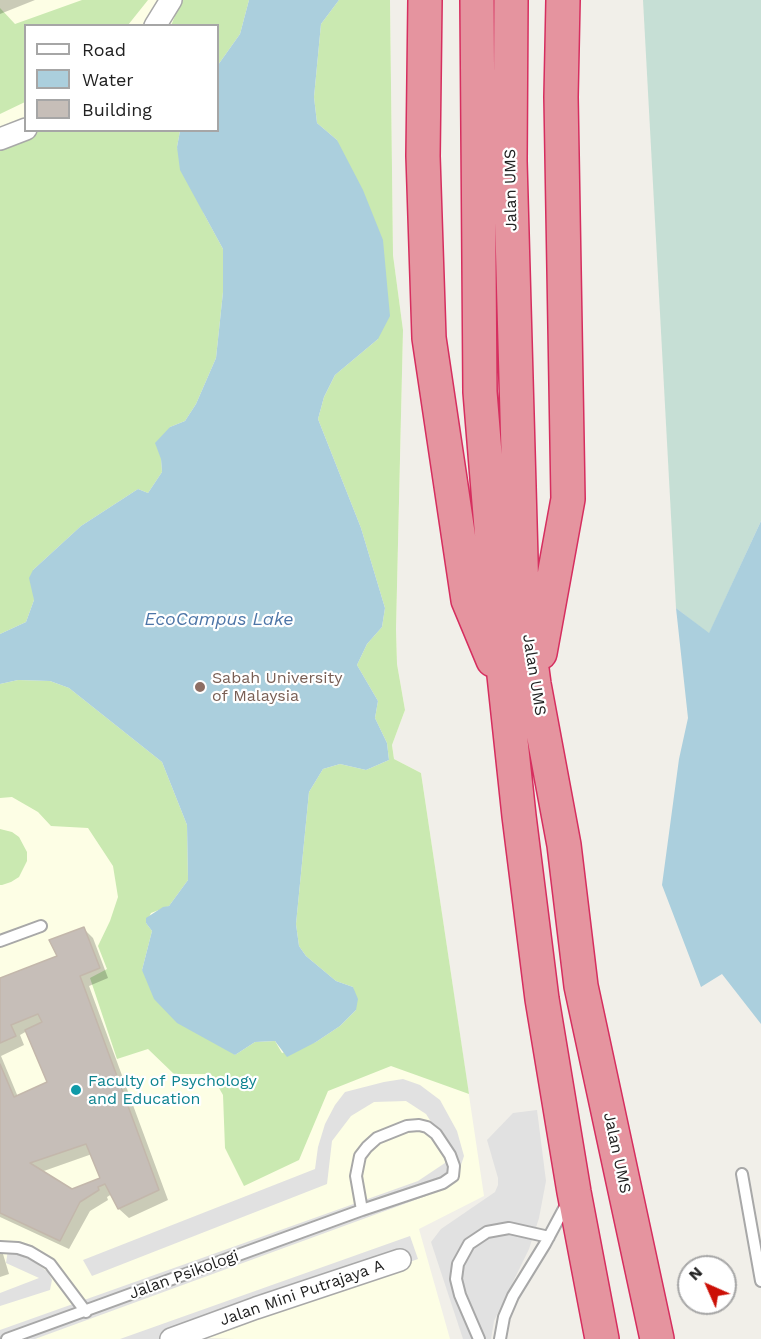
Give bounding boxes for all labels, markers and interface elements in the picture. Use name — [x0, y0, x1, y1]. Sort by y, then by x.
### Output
legend — [24, 24, 219, 132]
text: Road — [82, 39, 126, 60]
text: Water — [82, 69, 134, 90]
text: Building — [82, 99, 152, 120]
street label: Jalan UMS — [501, 149, 521, 231]
water label: EcoCampus Lake — [144, 609, 294, 631]
street label: Jalan UMS — [518, 633, 550, 717]
place label: Sabah University of Malaysia — [212, 668, 342, 706]
marker: Sabah University of Malaysia — [193, 680, 207, 694]
place label: Faculty of Psychology and Education — [88, 1071, 257, 1109]
marker: Faculty of Psychology and Education — [69, 1083, 83, 1097]
street label: Jalan UMS — [599, 1111, 635, 1195]
street label: Jalan Psikologi — [127, 1246, 241, 1304]
north arrow — [677, 1255, 737, 1315]
street label: Jalan Mini Putrajaya A — [217, 1256, 387, 1330]
text: N — [684, 1262, 706, 1284]

